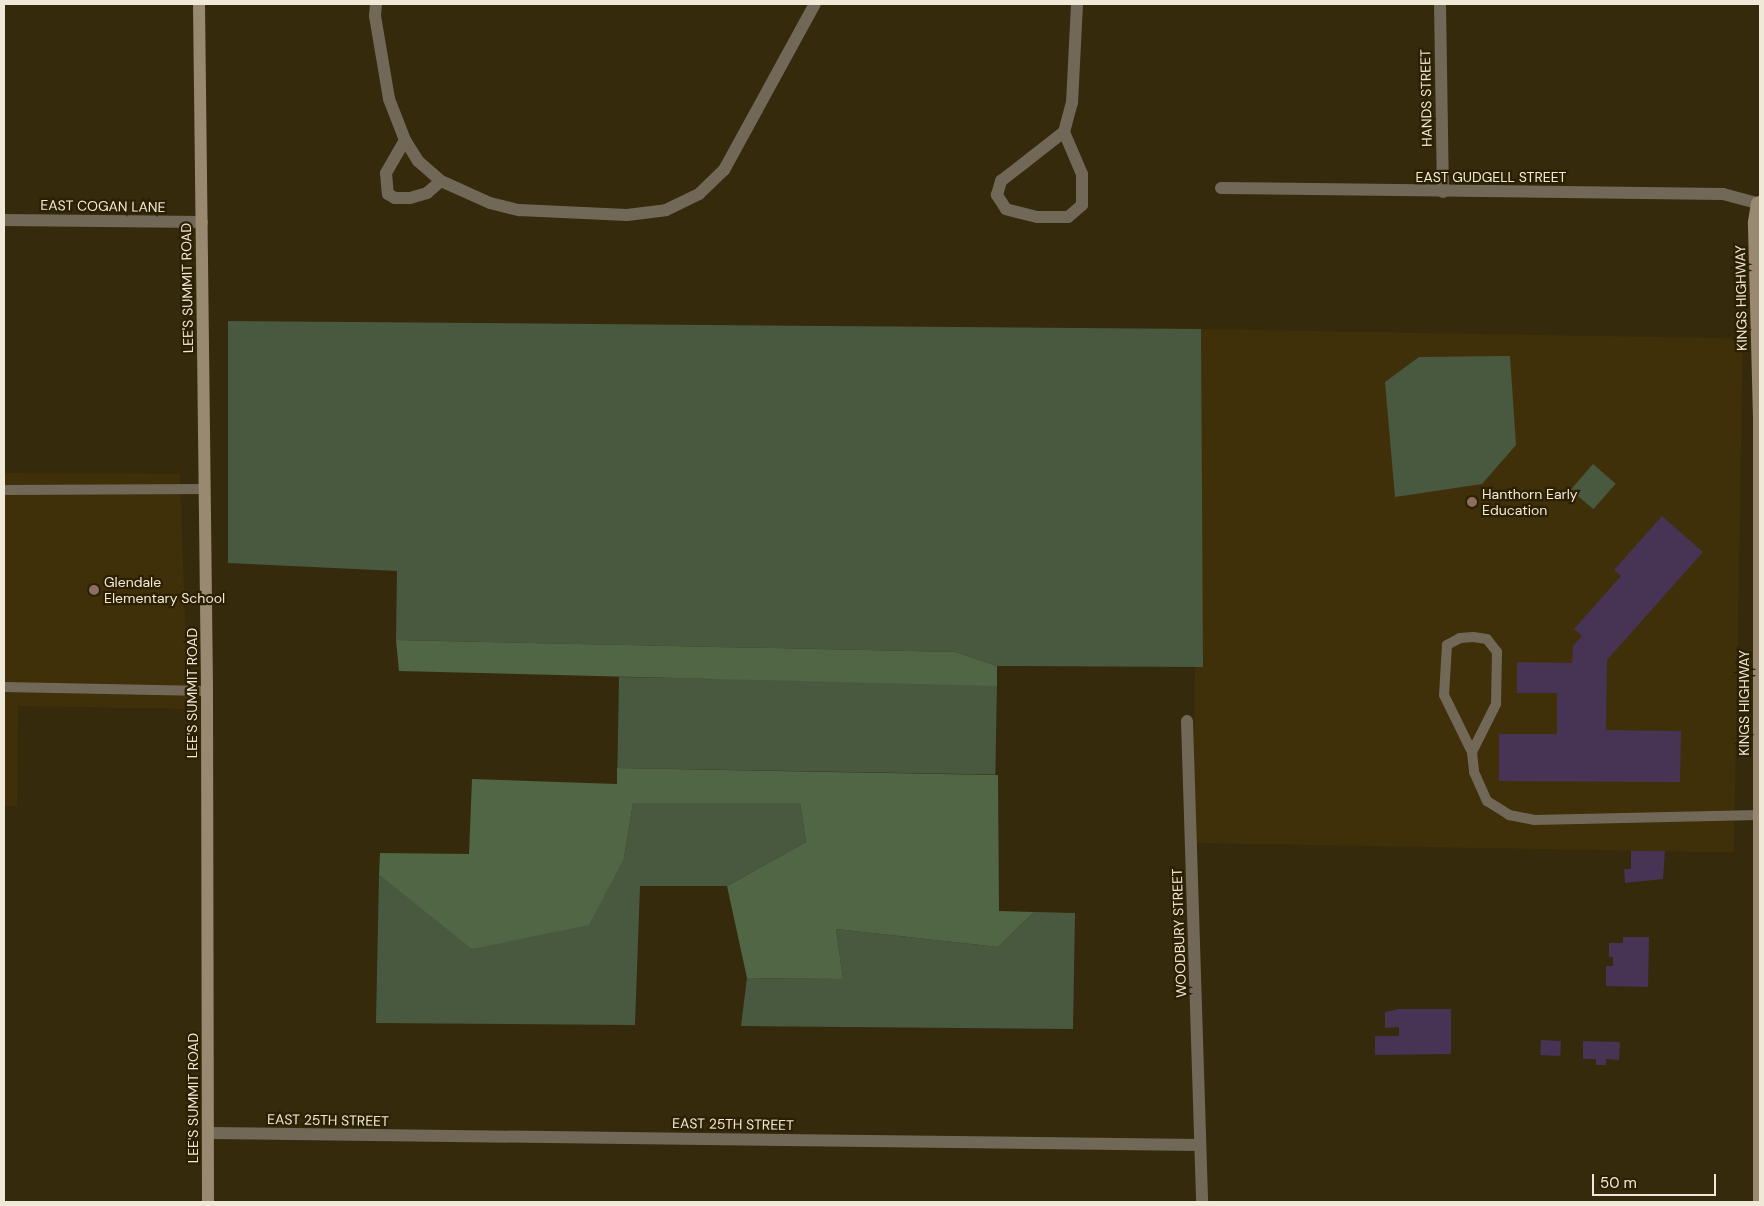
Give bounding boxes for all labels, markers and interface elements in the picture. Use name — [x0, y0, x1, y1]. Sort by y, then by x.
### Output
street label: HANDS STREET — [1417, 49, 1435, 147]
street label: EAST GUDGELL STREET — [1416, 169, 1566, 185]
street label: EAST COGAN LANE — [40, 197, 166, 215]
street label: LEE'S SUMMIT ROAD — [177, 223, 197, 353]
street label: KINGS HIGHWAY — [1732, 245, 1750, 351]
place label: Hanthorn Early Education — [1482, 486, 1578, 518]
marker: Hanthorn Early Education — [1466, 496, 1478, 508]
place label: Glendale Elementary School — [104, 574, 225, 606]
marker: Glendale Elementary School — [88, 584, 100, 596]
street label: LEE'S SUMMIT ROAD — [184, 628, 200, 758]
street label: KINGS HIGHWAY — [1736, 650, 1752, 756]
street label: WOODBURY STREET — [1168, 868, 1190, 998]
street label: LEE'S SUMMIT ROAD — [185, 1033, 201, 1163]
street label: EAST 25TH STREET — [267, 1111, 389, 1129]
street label: EAST 25TH STREET — [672, 1115, 794, 1133]
scale bar — [1594, 1164, 1718, 1196]
text: 50 m — [1600, 1173, 1637, 1193]

